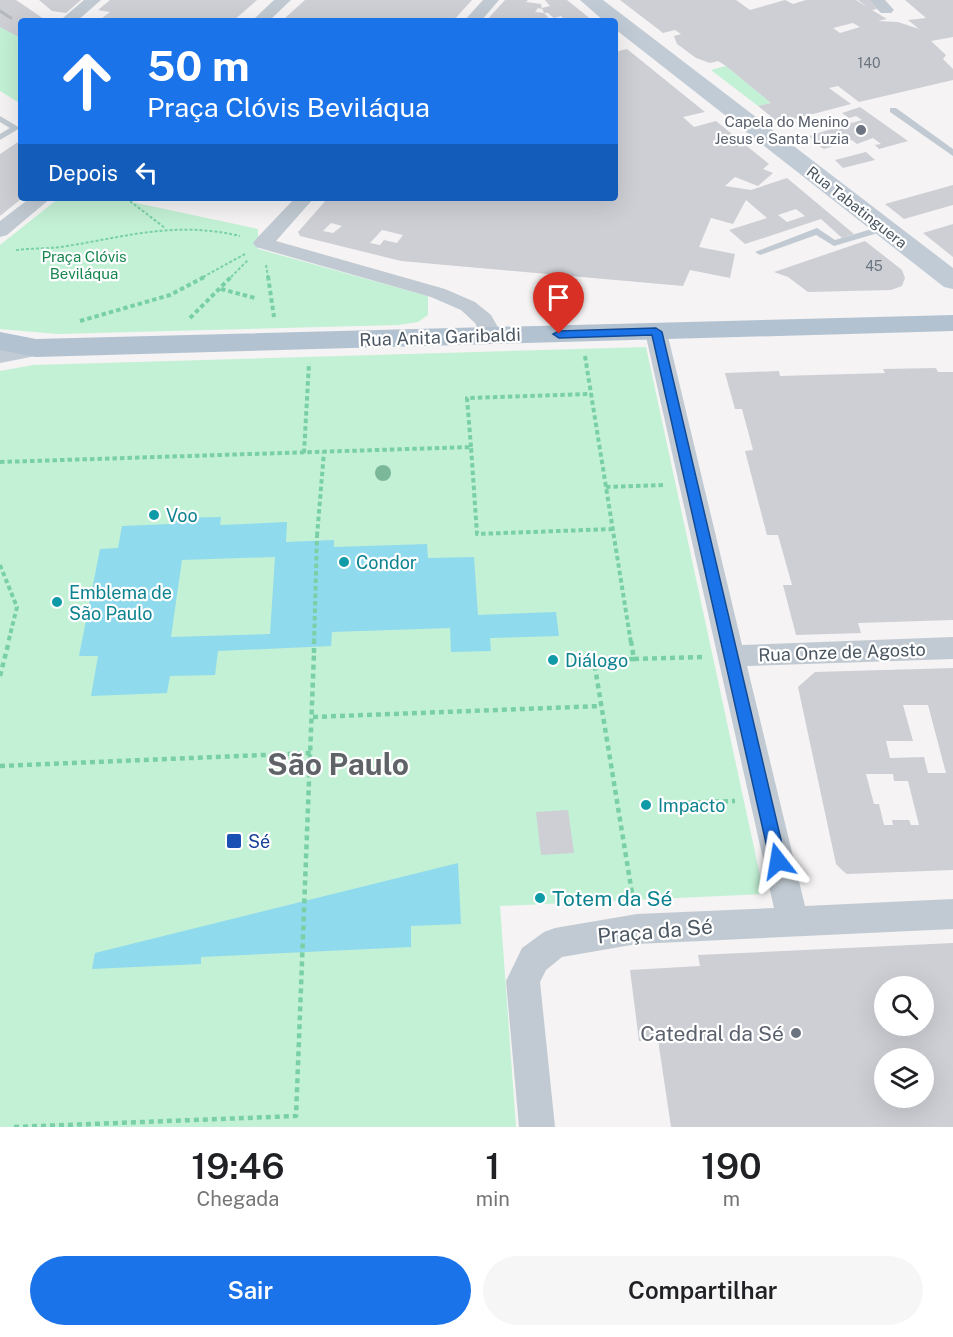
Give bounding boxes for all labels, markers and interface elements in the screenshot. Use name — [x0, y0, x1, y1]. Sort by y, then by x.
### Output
text: 50 m — [147, 41, 250, 90]
icon: ahead — [48, 42, 126, 120]
house number: 140 — [857, 55, 881, 71]
text: Praça Clóvis Beviláqua — [147, 91, 430, 123]
place label: Capela do Menino Jesus e Santa Luzia — [714, 113, 849, 147]
marker: Capela do Menino Jesus e Santa Luzia — [854, 123, 868, 137]
icon: left — [130, 156, 163, 189]
text: Depois — [48, 160, 118, 186]
street label: Rua Tabatinguera — [804, 163, 910, 251]
park label: Praça Clóvis Beviláqua — [41, 248, 127, 282]
house number: 45 — [865, 258, 883, 274]
pin — [533, 272, 584, 334]
icon: arrive — [542, 281, 575, 314]
street label: Rua Anita Garibaldi — [359, 324, 521, 350]
place label: Voo — [166, 505, 198, 526]
marker: Voo — [147, 508, 161, 522]
place label: Condor — [356, 552, 417, 573]
marker: Condor — [337, 555, 351, 569]
place label: Emblema de São Paulo — [69, 582, 172, 624]
marker: Emblema de São Paulo — [50, 595, 64, 609]
street label: Rua Onze de Agosto — [758, 639, 926, 665]
place label: Diálogo — [565, 650, 628, 671]
marker: Diálogo — [546, 653, 560, 667]
district label: São Paulo — [267, 746, 409, 782]
place label: Impacto — [658, 795, 726, 816]
marker: Impacto — [639, 798, 653, 812]
position arrow — [746, 829, 810, 893]
place label: Sé — [248, 831, 270, 852]
marker: Sé — [225, 832, 243, 850]
place label: Totem da Sé — [552, 886, 672, 911]
marker: Totem da Sé — [533, 891, 547, 905]
street label: Praça da Sé — [596, 914, 714, 948]
map controls — [874, 976, 934, 1108]
button: search — [874, 976, 934, 1036]
place label: Catedral da Sé — [640, 1021, 784, 1046]
marker: Catedral da Sé — [789, 1026, 803, 1040]
button: layers — [874, 1048, 934, 1108]
text: 19:46 — [191, 1145, 285, 1187]
text: 1 — [485, 1145, 500, 1187]
text: 190 — [701, 1145, 762, 1187]
text: Chegada — [197, 1187, 279, 1211]
text: min — [476, 1187, 510, 1211]
text: m — [723, 1187, 740, 1211]
button: Sair — [30, 1256, 471, 1325]
button: Compartilhar — [483, 1256, 923, 1325]

